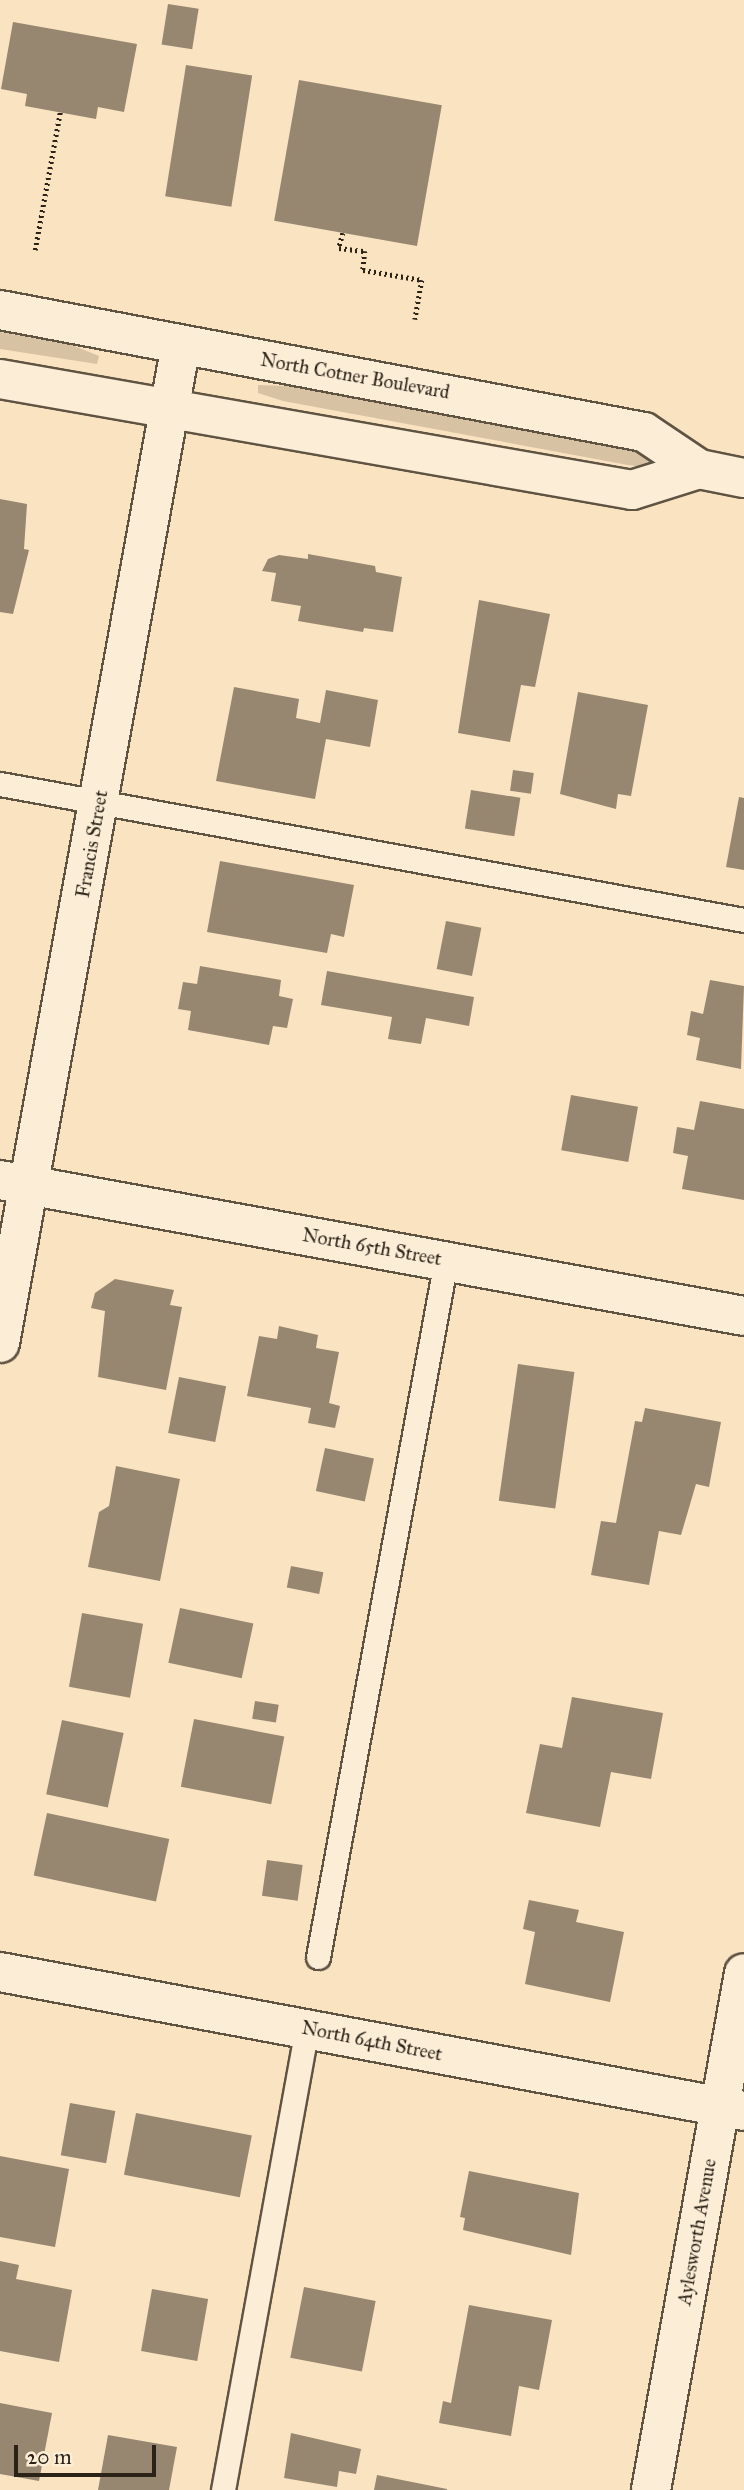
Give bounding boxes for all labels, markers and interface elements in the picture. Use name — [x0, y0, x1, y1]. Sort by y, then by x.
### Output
street label: North Cotner Boulevard — [259, 348, 451, 404]
street label: Francis Street — [71, 788, 113, 900]
street label: North 65th Street — [301, 1224, 443, 1270]
street label: North 64th Street — [300, 2016, 444, 2066]
street label: Aylesworth Avenue — [673, 2157, 721, 2307]
scale bar — [18, 2430, 159, 2474]
text: 20 m — [27, 2444, 72, 2470]

